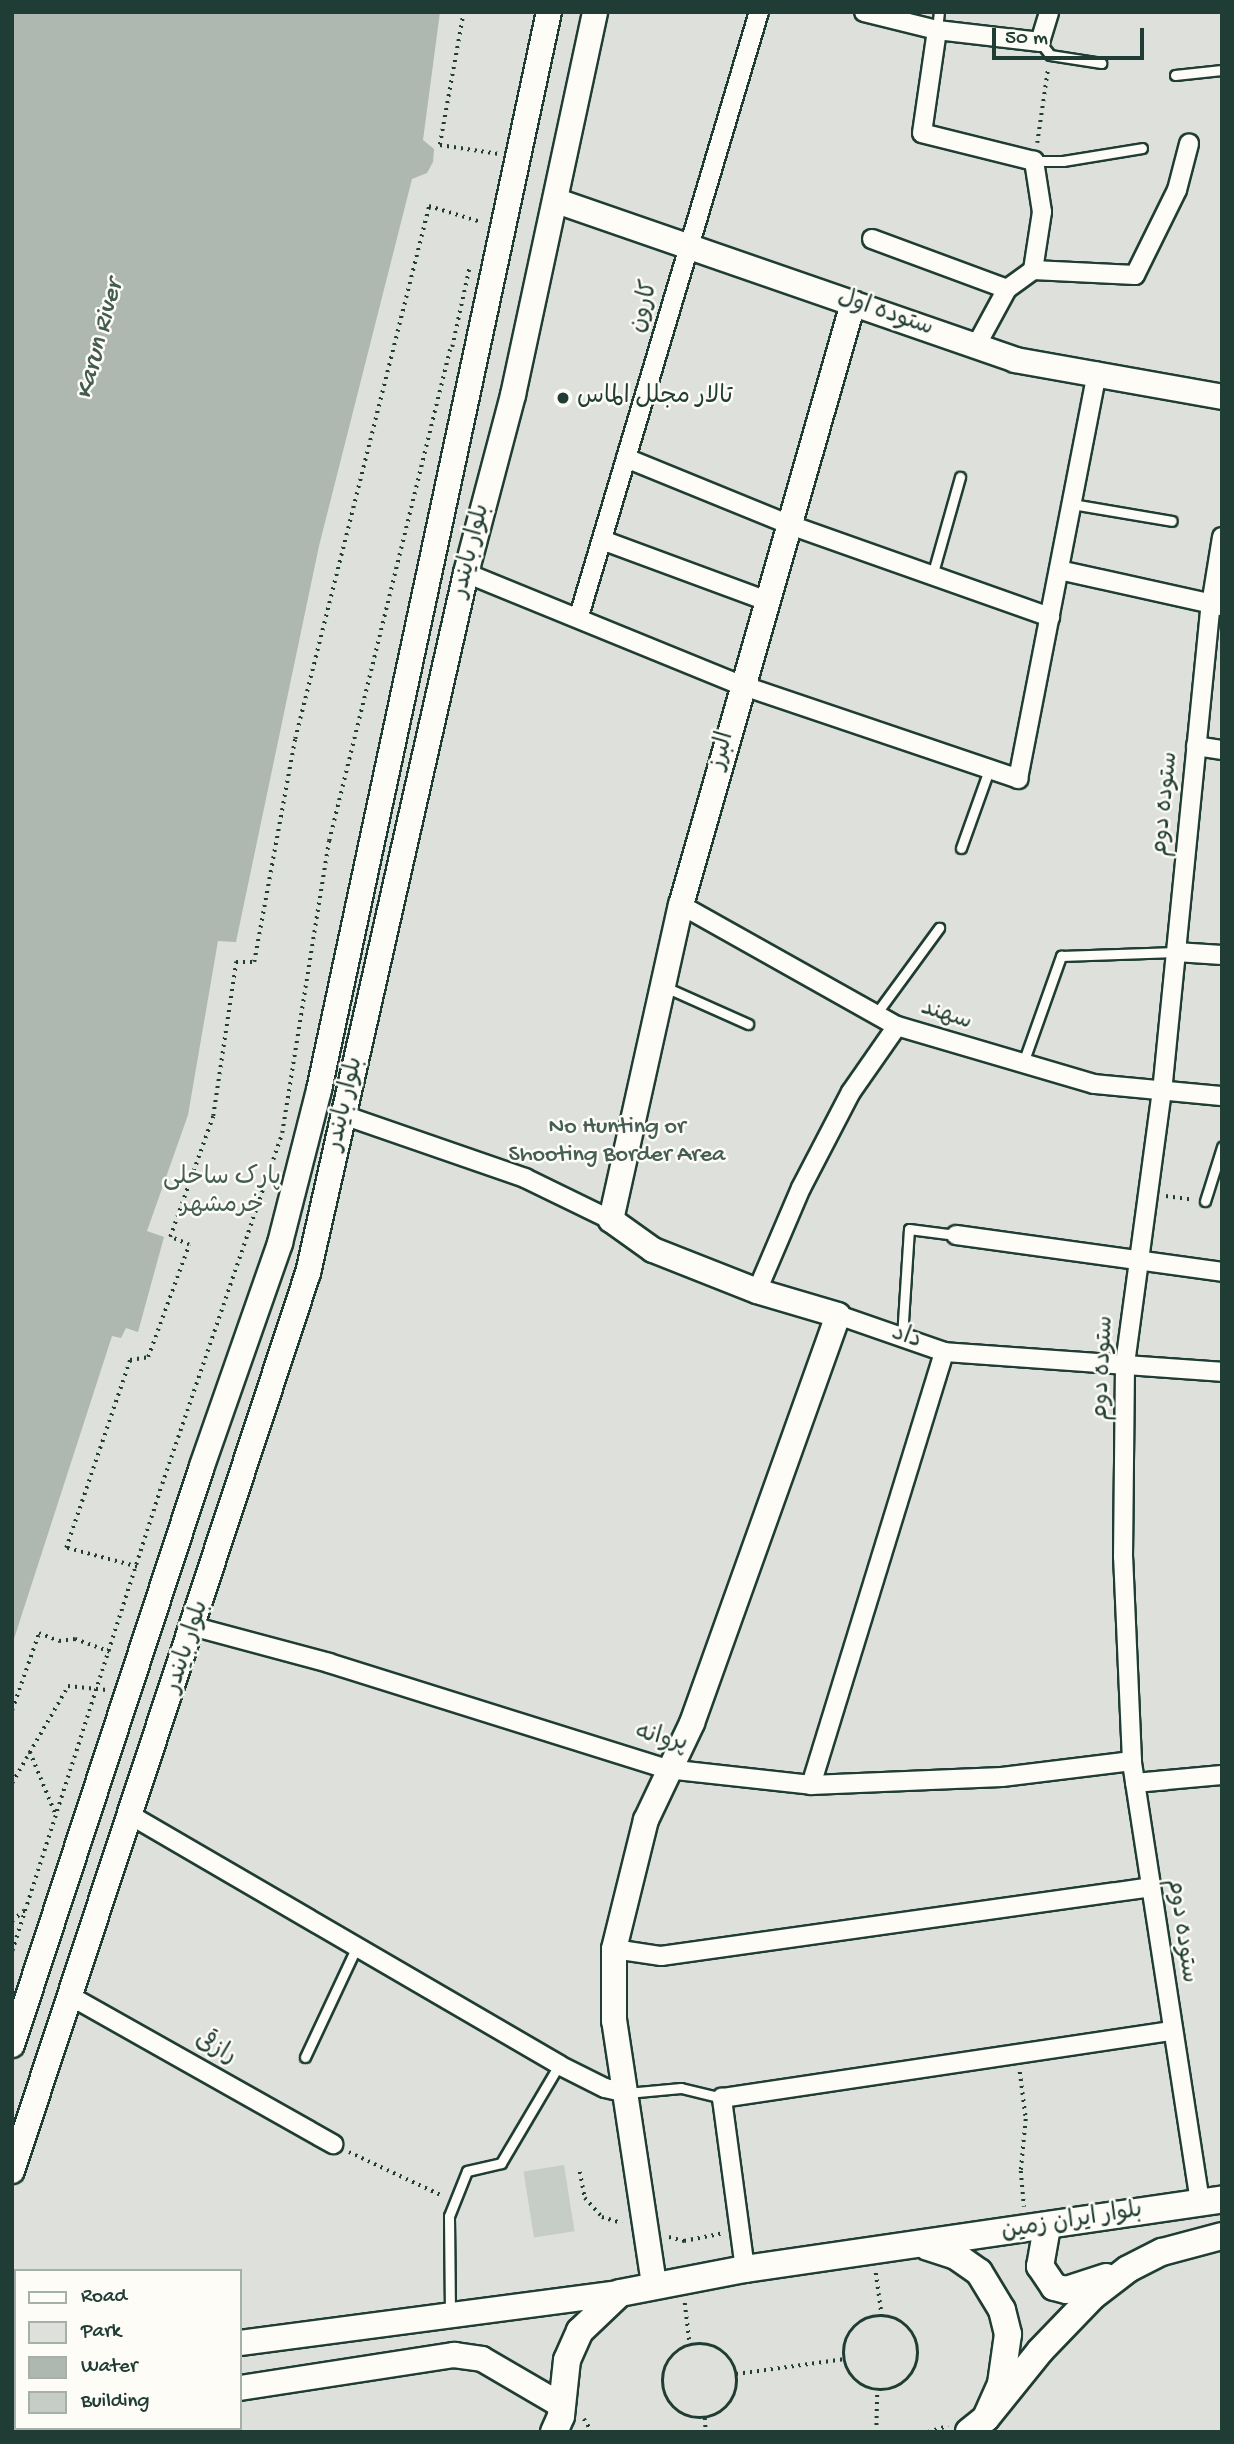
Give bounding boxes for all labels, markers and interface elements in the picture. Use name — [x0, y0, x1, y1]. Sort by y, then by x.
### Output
scale bar — [996, 14, 1148, 58]
text: 50 m — [1005, 27, 1048, 52]
water label: Karun River — [70, 277, 132, 403]
street label: کارون — [624, 278, 666, 336]
street label: ستوده اول — [833, 284, 937, 344]
place label: تالار مجلل الماس — [577, 384, 733, 412]
marker: تالار مجلل الماس — [555, 390, 571, 406]
street label: بلوار بایندر — [447, 501, 497, 601]
street label: البرز — [704, 729, 742, 773]
street label: ستوده دوم — [1146, 750, 1186, 858]
street label: سهند — [917, 994, 975, 1038]
street label: بلوار بایندر — [321, 1054, 371, 1154]
park label: No Hunting or Shooting Border Area — [509, 1114, 725, 1170]
park label: پارک ساحلی خرمشهر — [163, 1165, 281, 1221]
street label: ستوده دوم — [1087, 1315, 1121, 1421]
street label: داد — [887, 1320, 925, 1356]
street label: بلوار بایندر — [160, 1597, 216, 1697]
street label: پروانه — [632, 1719, 690, 1759]
street label: ستوده دوم — [1159, 1877, 1203, 1985]
street label: رازقی — [189, 2026, 241, 2072]
street label: بلوار ایران زمین — [999, 2197, 1145, 2247]
legend — [14, 2269, 242, 2430]
text: Road — [81, 2285, 127, 2310]
text: Park — [81, 2320, 121, 2345]
text: Water — [81, 2355, 137, 2380]
text: Building — [81, 2390, 150, 2415]

